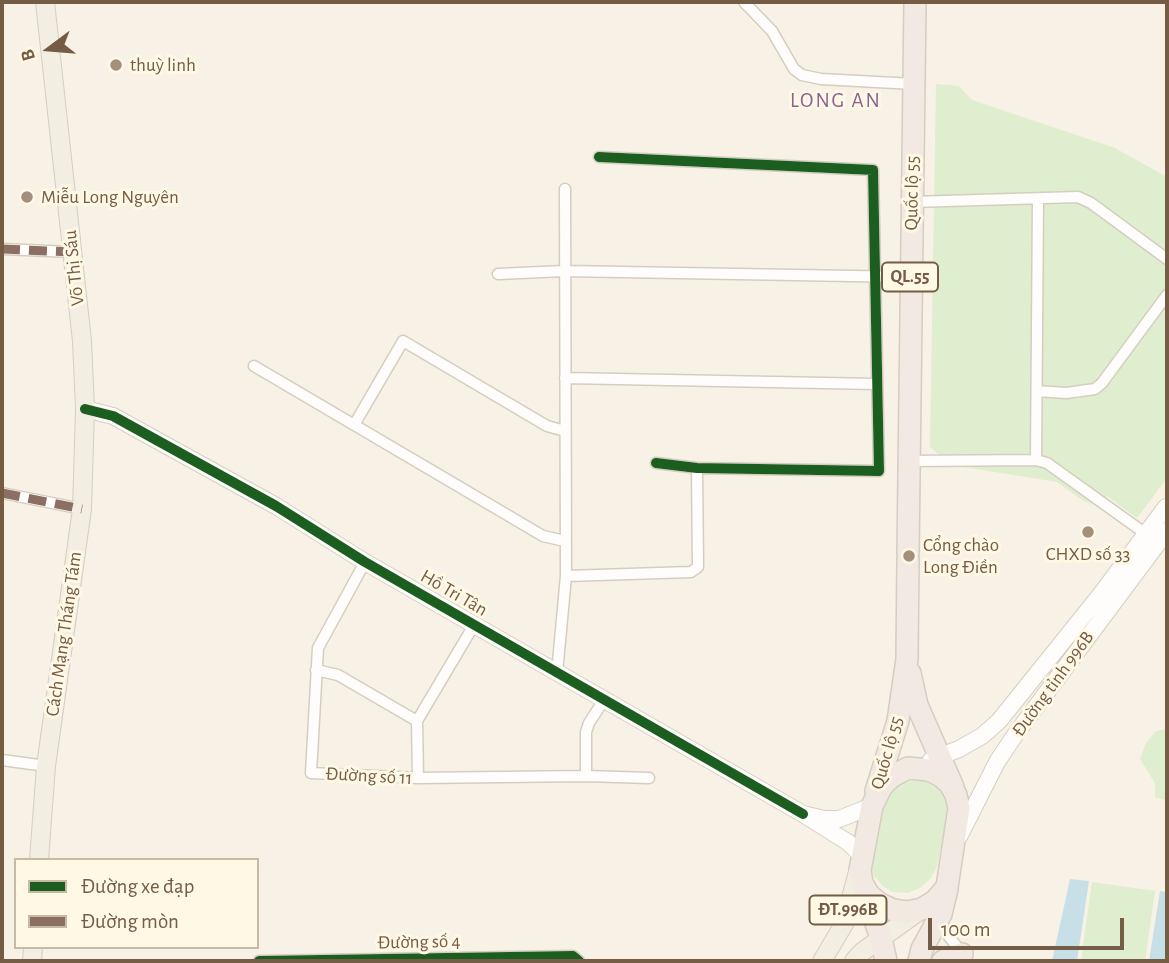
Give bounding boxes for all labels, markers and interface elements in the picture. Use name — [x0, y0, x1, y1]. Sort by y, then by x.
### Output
north arrow — [14, 14, 84, 84]
text: B — [18, 47, 39, 63]
place label: thuỳ linh — [130, 54, 196, 76]
marker: thuỳ linh — [108, 57, 124, 73]
district label: LONG AN — [791, 88, 881, 114]
street label: Quốc lộ 55 — [900, 155, 924, 231]
place label: Miễu Long Nguyên — [41, 186, 179, 208]
marker: Miễu Long Nguyên — [19, 189, 35, 205]
street label: Võ Thị Sáu — [59, 229, 89, 307]
road number: QL.55 — [882, 262, 938, 292]
marker: CHXD số 33 — [1080, 524, 1096, 540]
place label: Cổng chào Long Điền — [923, 534, 999, 578]
place label: CHXD số 33 — [1046, 543, 1130, 565]
marker: Cổng chào Long Điền — [901, 548, 917, 564]
street label: Cách Mạng Tháng Tám — [41, 550, 87, 718]
street label: Hồ Tri Tân — [416, 565, 492, 621]
street label: Đường tỉnh 996B — [1007, 627, 1099, 741]
street label: Quốc lộ 55 — [866, 714, 908, 792]
street label: Đường số 11 — [325, 762, 413, 790]
legend — [14, 858, 259, 949]
text: Đường xe đạp — [81, 876, 194, 897]
road number: ĐT.996B — [810, 896, 886, 925]
scale bar — [931, 904, 1127, 948]
text: Đường mòn — [81, 911, 179, 932]
text: 100 m — [941, 919, 991, 940]
street label: Đường số 4 — [377, 930, 461, 954]

